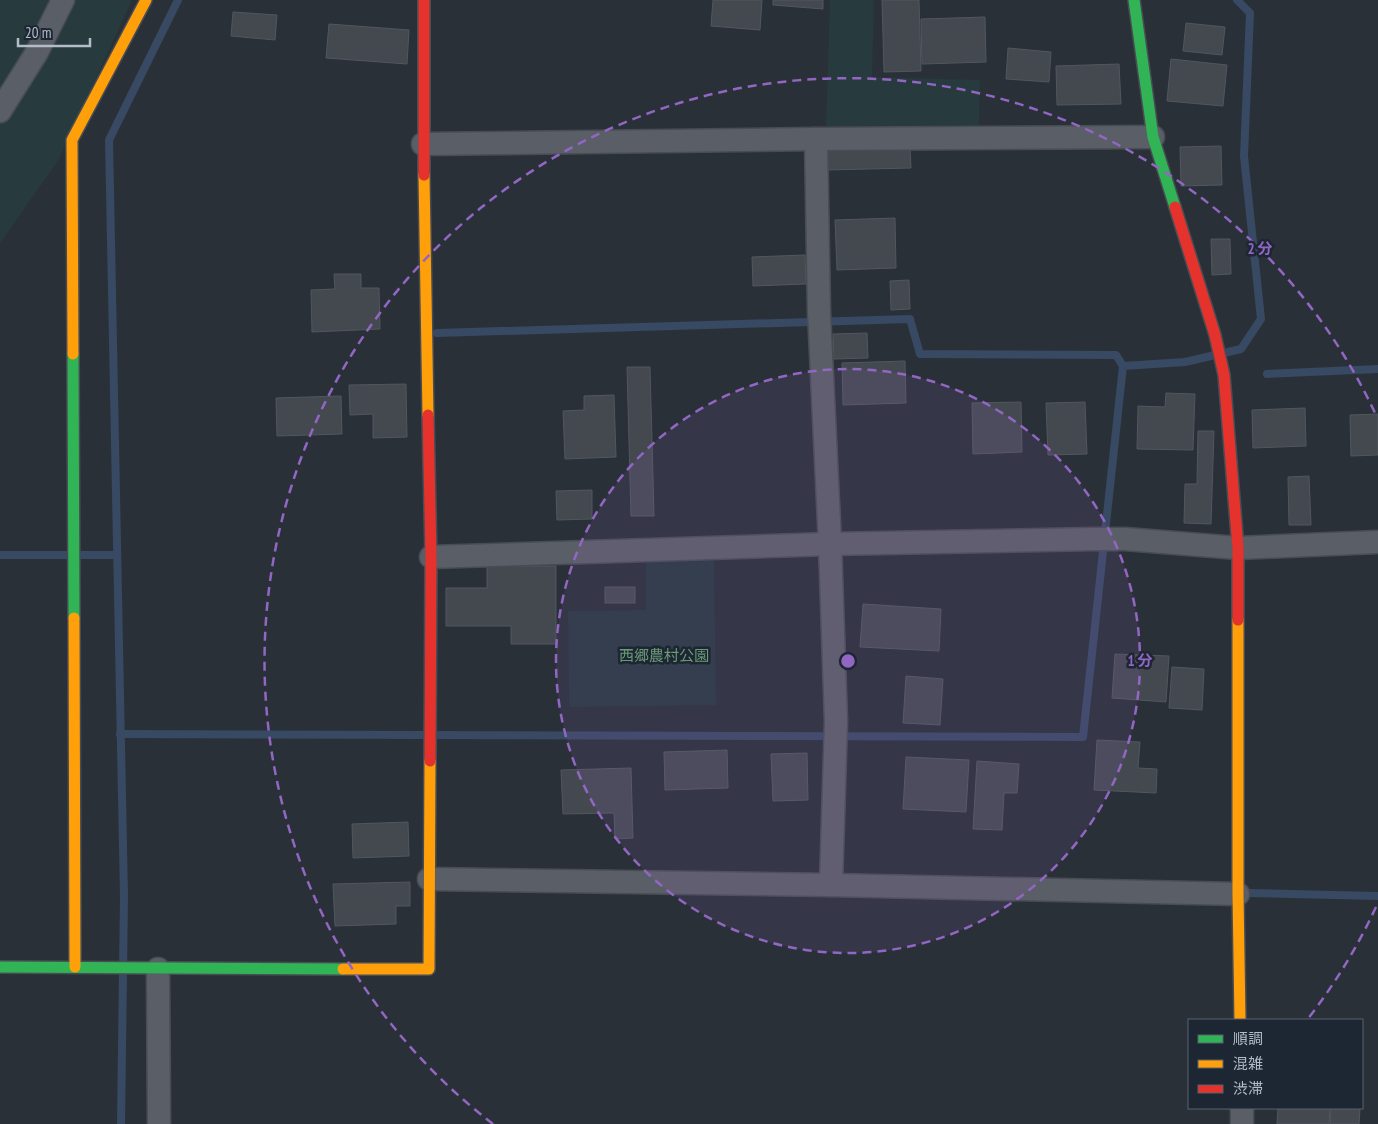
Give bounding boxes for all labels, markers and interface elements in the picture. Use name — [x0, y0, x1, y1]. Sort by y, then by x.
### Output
scale bar — [18, 15, 90, 47]
text: 20 m — [25, 23, 51, 42]
text: 2 分 — [1247, 239, 1273, 258]
park label: 西郷農村公園 — [619, 646, 709, 665]
text: 1 分 — [1127, 651, 1153, 670]
centre of rings — [839, 652, 857, 670]
legend — [1188, 1019, 1363, 1109]
text: 順調 — [1233, 1029, 1263, 1048]
text: 混雑 — [1233, 1054, 1263, 1073]
text: 渋滞 — [1233, 1079, 1263, 1098]

